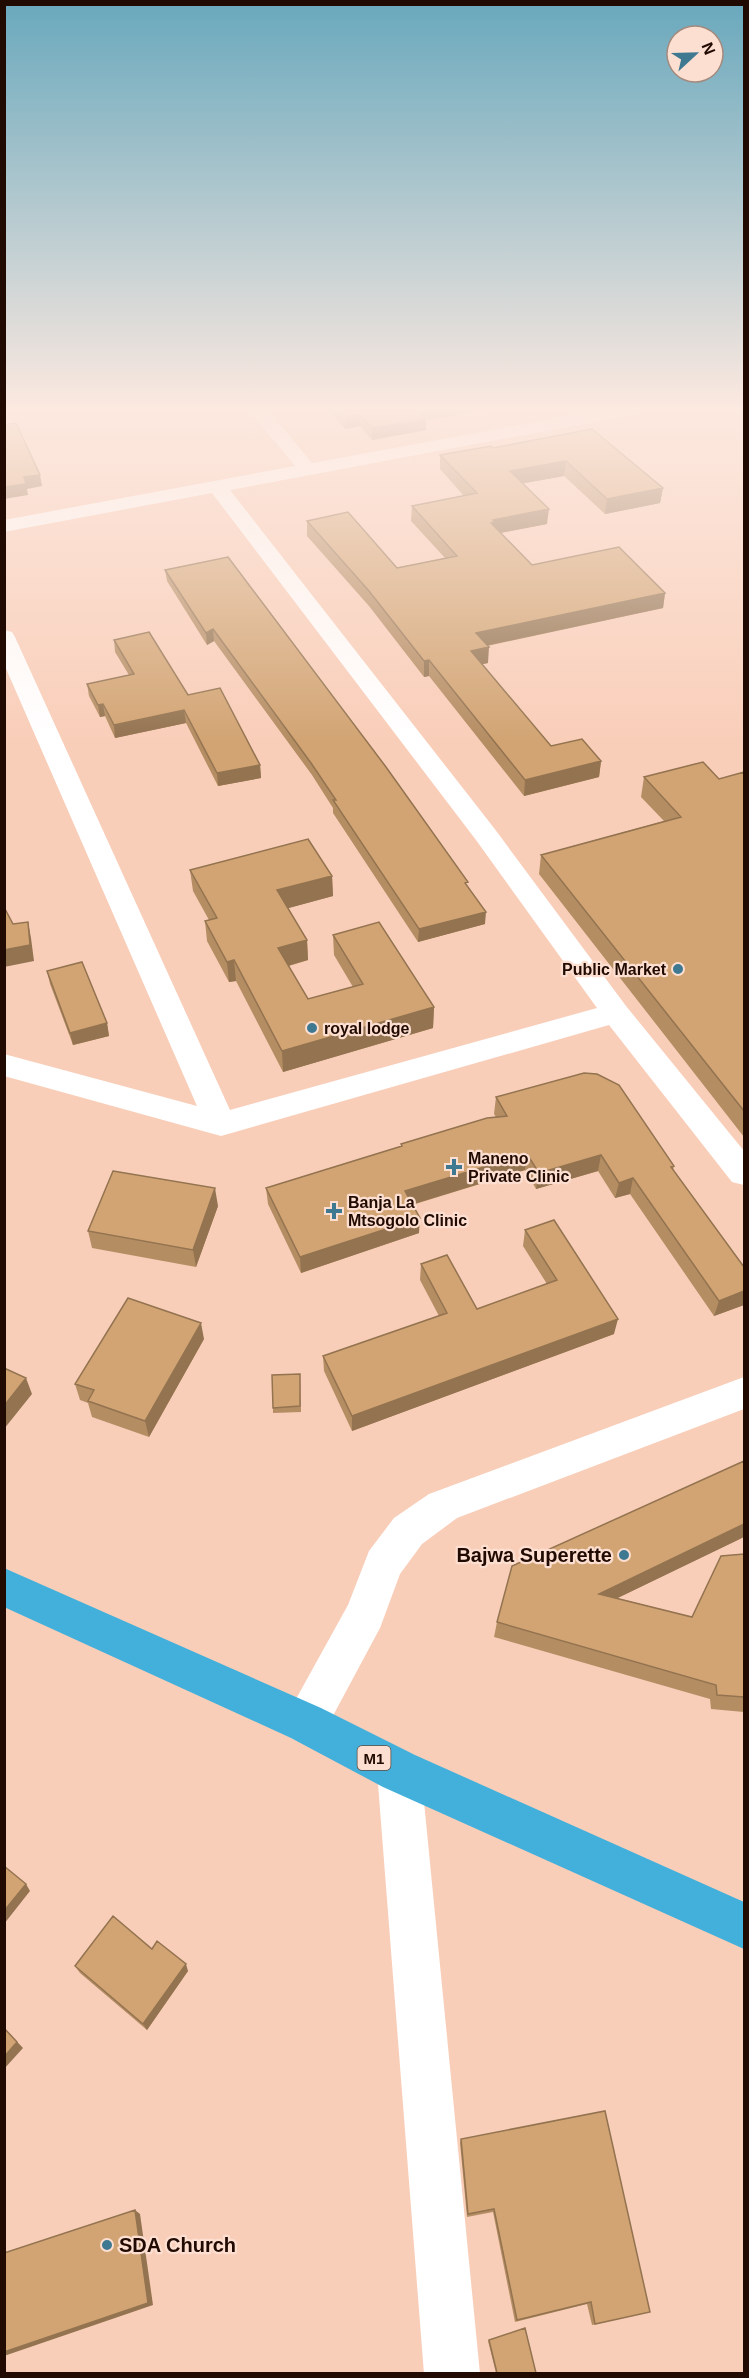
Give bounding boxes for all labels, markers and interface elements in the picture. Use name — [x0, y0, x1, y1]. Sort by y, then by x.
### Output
north arrow — [665, 24, 725, 84]
text: N — [698, 40, 718, 57]
place label: Public Market — [562, 961, 667, 978]
marker: Public Market — [671, 962, 685, 976]
place label: royal lodge — [324, 1020, 409, 1037]
marker: royal lodge — [305, 1021, 319, 1035]
place label: Maneno Private Clinic — [468, 1150, 569, 1185]
marker: Maneno Private Clinic — [445, 1158, 463, 1176]
place label: Banja La Mtsogolo Clinic — [348, 1194, 467, 1229]
marker: Banja La Mtsogolo Clinic — [325, 1202, 343, 1220]
place label: Bajwa Superette — [456, 1544, 612, 1566]
marker: Bajwa Superette — [617, 1548, 631, 1562]
road number: M1 — [358, 1746, 391, 1770]
place label: SDA Church — [119, 2234, 236, 2256]
marker: SDA Church — [100, 2238, 114, 2252]

